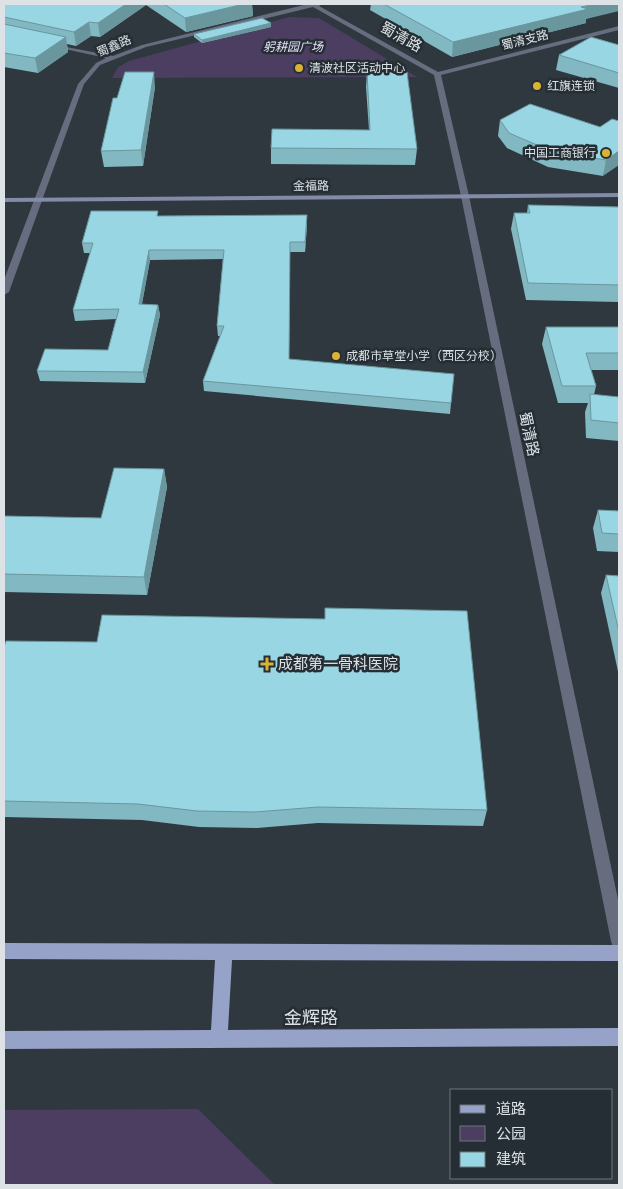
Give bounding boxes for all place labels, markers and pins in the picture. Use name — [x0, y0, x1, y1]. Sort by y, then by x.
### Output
place label: 清波社区活动中心 — [309, 60, 405, 75]
marker: 清波社区活动中心 — [293, 62, 305, 74]
place label: 红旗连锁 — [547, 78, 595, 93]
marker: 红旗连锁 — [531, 80, 543, 92]
place label: 中国工商银行 — [524, 145, 596, 160]
marker: 中国工商银行 — [600, 147, 612, 159]
place label: 成都市草堂小学（西区分校） — [346, 348, 502, 363]
marker: 成都市草堂小学（西区分校） — [330, 350, 342, 362]
place label: 成都第一骨科医院 — [278, 654, 398, 673]
marker: 成都第一骨科医院 — [260, 657, 274, 671]

